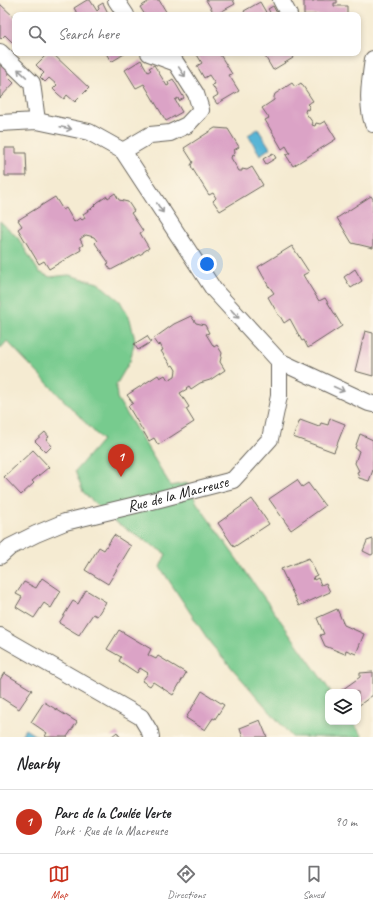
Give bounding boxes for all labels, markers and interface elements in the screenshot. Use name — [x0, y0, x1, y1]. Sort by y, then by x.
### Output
search box — [12, 12, 361, 56]
icon: search — [26, 23, 48, 45]
text: Search here — [58, 25, 119, 44]
one-way arrow — [178, 66, 186, 77]
one-way arrow — [17, 68, 27, 78]
one-way arrow — [59, 124, 72, 132]
one-way arrow — [157, 202, 165, 214]
your location — [197, 254, 217, 274]
one-way arrow — [231, 309, 240, 319]
one-way arrow — [332, 386, 344, 393]
pin: 1 — [108, 444, 134, 477]
street label: Rue de la Macreuse — [125, 471, 232, 517]
map controls — [325, 689, 361, 725]
button: layers — [325, 689, 361, 725]
text: Nearby — [16, 753, 59, 774]
text: Parc de la Coulée Verte — [54, 804, 170, 823]
text: 1 — [26, 814, 32, 830]
text: 90 m — [335, 814, 357, 830]
text: Park · Rue de la Macreuse — [54, 823, 167, 839]
tab: Map — [48, 863, 70, 901]
tab: Directions — [167, 863, 206, 901]
tab: Saved — [303, 863, 325, 901]

